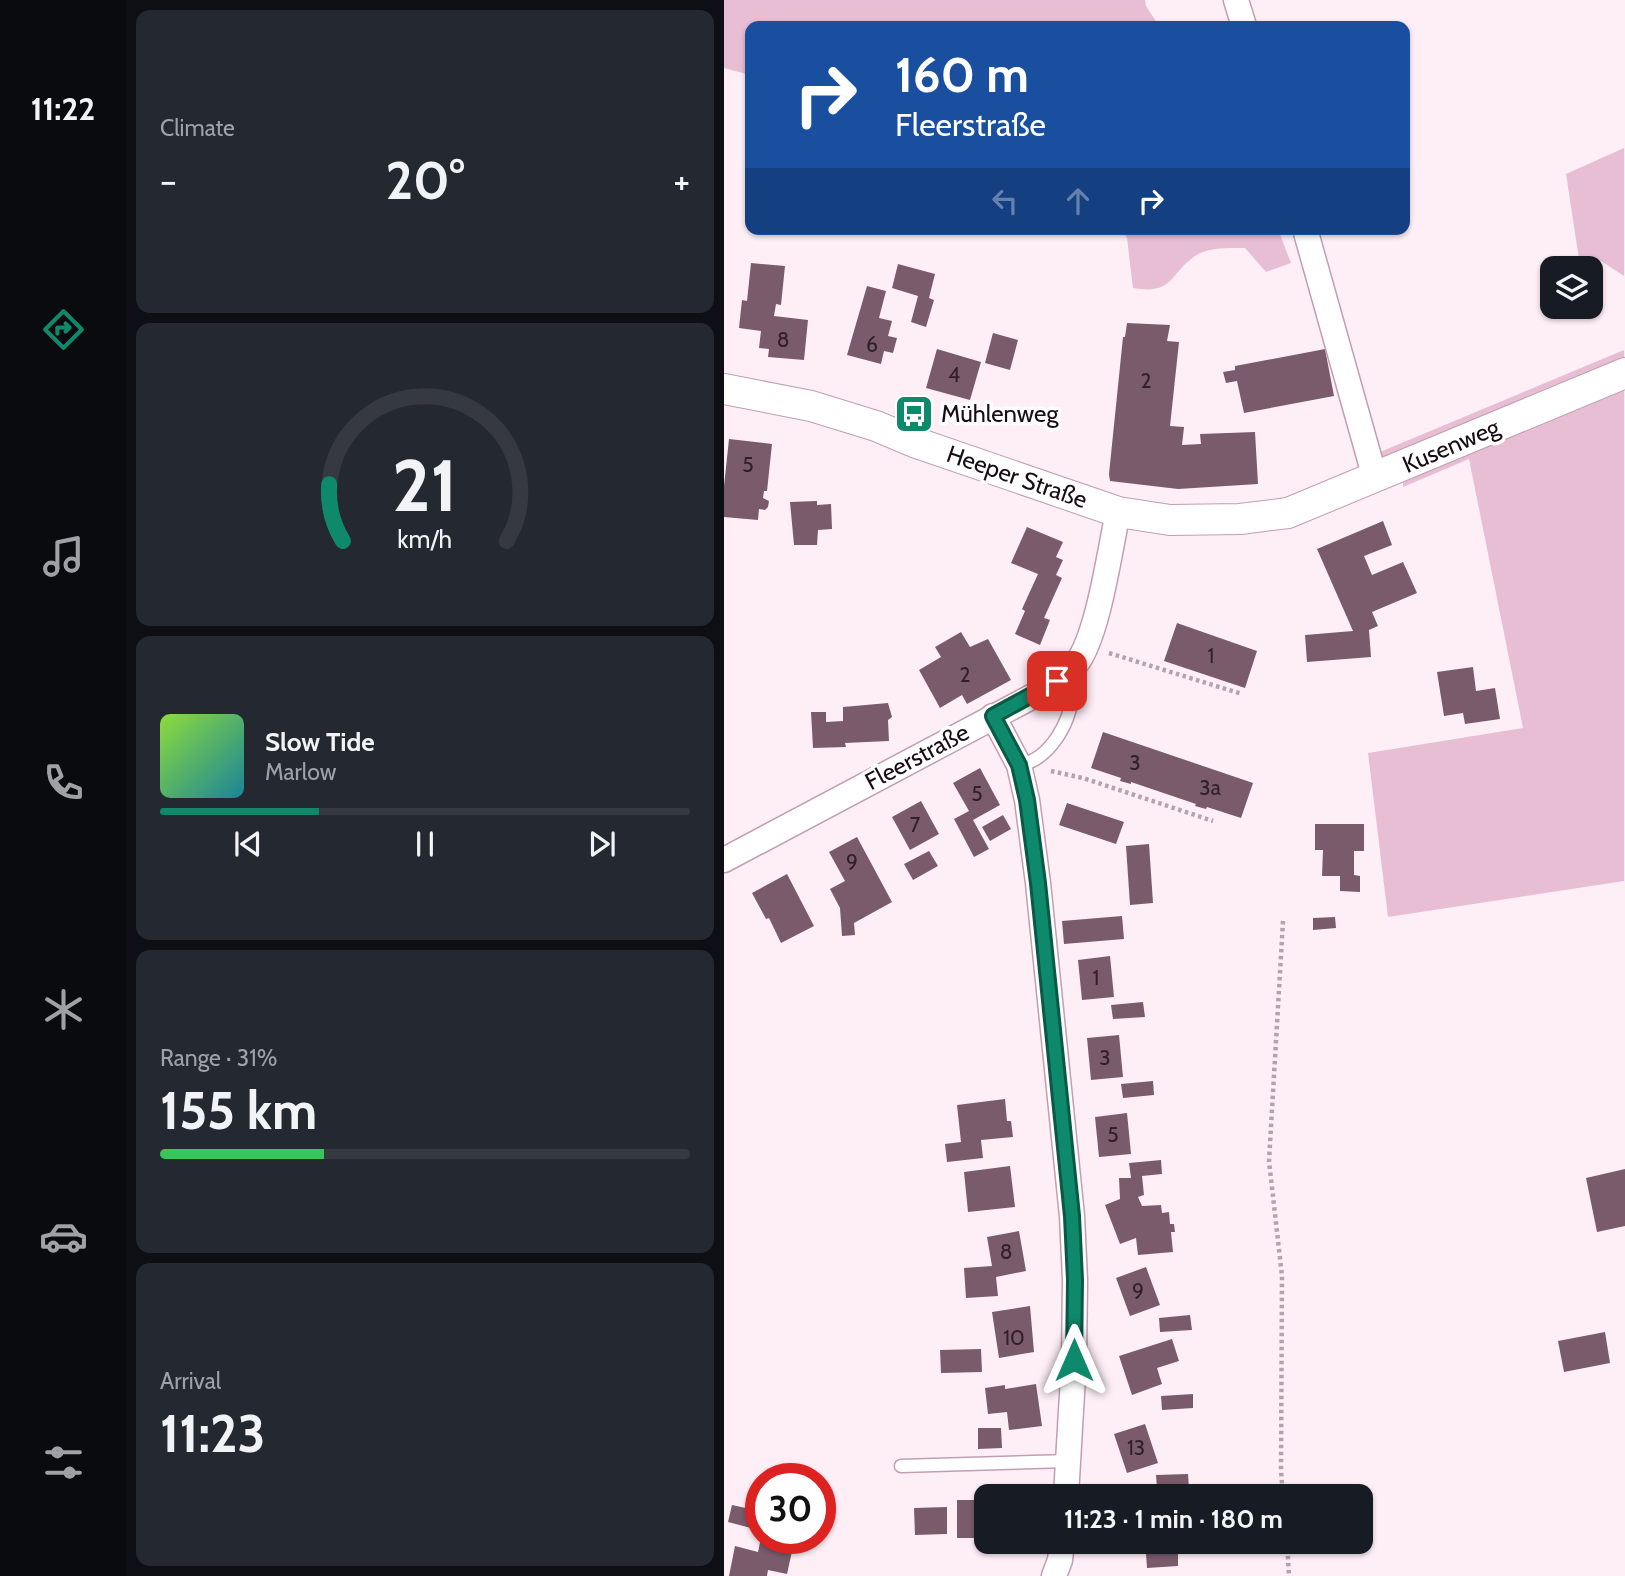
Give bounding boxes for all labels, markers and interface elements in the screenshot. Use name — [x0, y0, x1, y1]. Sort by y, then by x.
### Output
text: 160 m — [895, 45, 1029, 104]
icon: right — [780, 49, 871, 140]
text: 11:22 — [31, 89, 95, 128]
text: Fleerstraße — [895, 105, 1046, 144]
text: Climate — [160, 114, 235, 142]
text: 20° — [385, 149, 465, 212]
text: − — [160, 157, 177, 204]
text: + — [673, 157, 690, 204]
icon: left — [986, 182, 1024, 220]
icon: ahead — [1059, 182, 1097, 220]
icon: right — [1132, 182, 1170, 220]
map controls — [1540, 256, 1603, 319]
button: layers — [1540, 256, 1603, 319]
icon: directions — [39, 305, 88, 354]
house number: 8 — [777, 327, 789, 352]
house number: 6 — [866, 332, 878, 357]
house number: 4 — [948, 362, 960, 387]
house number: 2 — [1140, 368, 1152, 393]
bus stop icon: Mühlenweg — [893, 393, 935, 435]
place label: Mühlenweg — [941, 399, 1059, 428]
street label: Kusenweg — [1398, 412, 1505, 479]
street label: Heeper Straße — [943, 439, 1091, 514]
text: 21 — [392, 441, 458, 529]
house number: 5 — [742, 452, 754, 477]
text: km/h — [398, 524, 452, 554]
icon: music — [39, 532, 88, 581]
house number: 1 — [1208, 643, 1214, 668]
pin — [1027, 651, 1087, 711]
house number: 2 — [959, 662, 971, 687]
icon: arrive — [1038, 662, 1076, 700]
street label: Fleerstraße — [860, 717, 974, 796]
text: Slow Tide — [265, 726, 375, 758]
house number: 3 — [1129, 750, 1141, 775]
icon: phone — [39, 758, 88, 807]
text: Marlow — [265, 758, 336, 786]
house number: 3a — [1199, 775, 1221, 800]
house number: 5 — [971, 781, 983, 806]
house number: 7 — [910, 812, 921, 837]
icon: previous — [229, 825, 267, 863]
icon: pause — [406, 825, 444, 863]
icon: next — [583, 825, 621, 863]
house number: 9 — [846, 849, 858, 874]
house number: 1 — [1093, 965, 1099, 990]
icon: climate — [39, 985, 88, 1034]
text: Range · 31% — [160, 1044, 277, 1072]
house number: 3 — [1099, 1045, 1111, 1070]
text: 155 km — [160, 1079, 317, 1142]
house number: 5 — [1107, 1122, 1119, 1147]
icon: car — [39, 1212, 88, 1261]
house number: 8 — [1000, 1239, 1012, 1264]
house number: 9 — [1132, 1278, 1144, 1303]
position arrow — [1037, 1323, 1111, 1397]
house number: 10 — [1003, 1325, 1025, 1350]
text: Arrival — [160, 1367, 221, 1395]
text: 11:23 — [160, 1402, 265, 1465]
house number: 13 — [1127, 1435, 1145, 1460]
icon: filters — [39, 1438, 88, 1487]
speed limit sign: 30 — [745, 1463, 836, 1554]
text: 11:23 · 1 min · 180 m — [1064, 1503, 1283, 1535]

